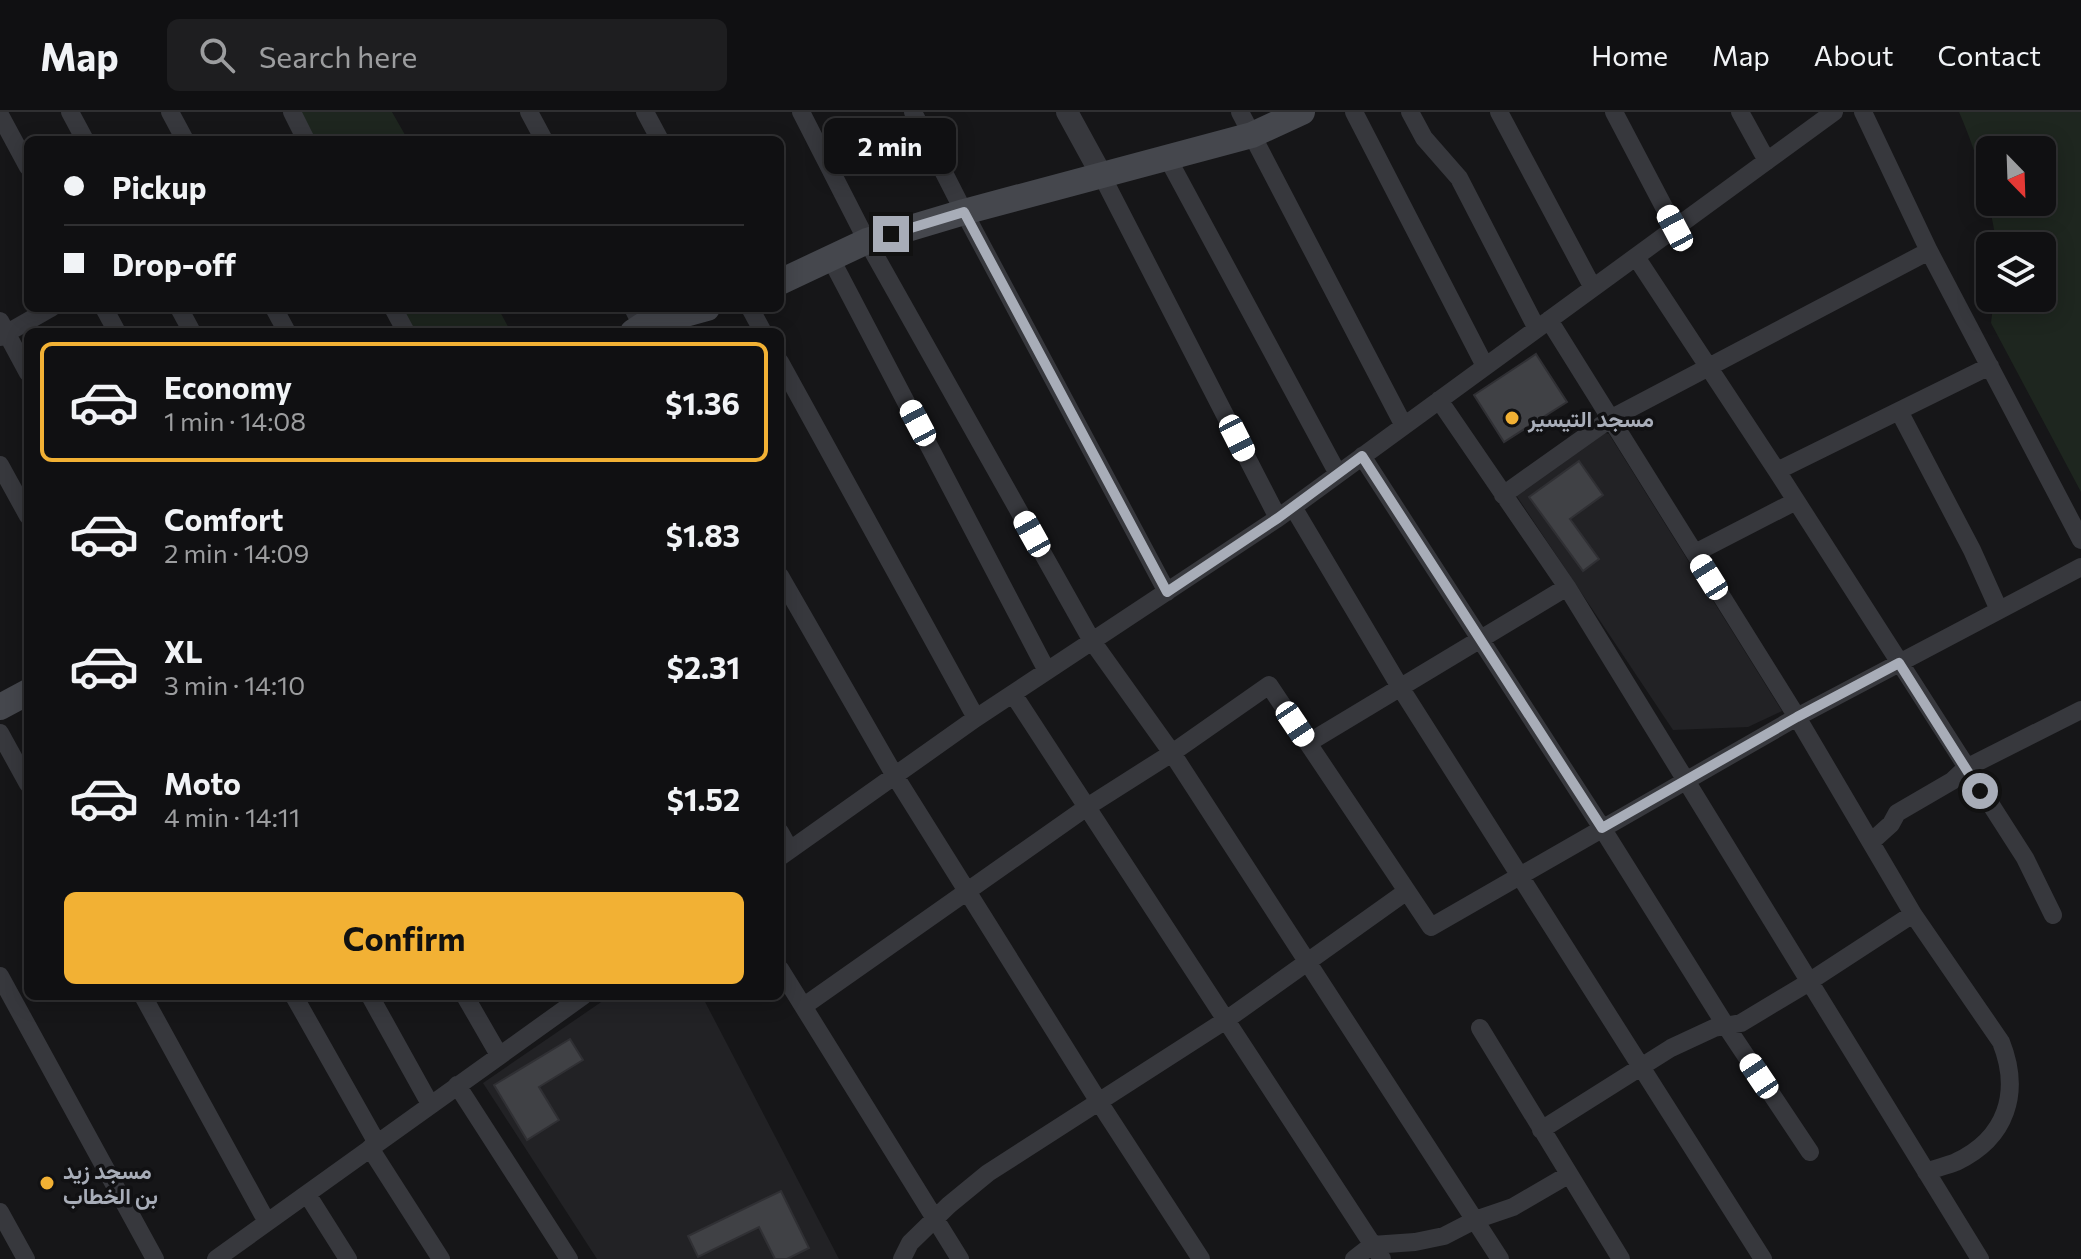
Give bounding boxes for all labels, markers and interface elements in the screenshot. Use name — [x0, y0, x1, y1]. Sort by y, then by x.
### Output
search box — [167, 19, 727, 91]
text: Map — [40, 32, 119, 79]
icon: search — [195, 33, 239, 77]
text: Search here — [259, 37, 417, 74]
text: Home — [1591, 38, 1668, 72]
text: Map — [1712, 38, 1770, 72]
text: About — [1814, 38, 1894, 72]
text: Contact — [1938, 38, 2041, 72]
callout: 2 min — [825, 118, 957, 174]
text: 2 min — [858, 130, 922, 161]
north arrow — [1976, 136, 2056, 216]
map controls — [1976, 136, 2056, 312]
text: Pickup — [112, 168, 206, 205]
car — [1653, 201, 1697, 255]
route end — [873, 216, 909, 252]
button: layers — [1976, 232, 2056, 312]
text: Drop-off — [112, 245, 236, 282]
icon: car — [68, 366, 140, 438]
text: Economy — [164, 368, 292, 405]
text: $1.36 — [665, 384, 740, 421]
car — [896, 396, 940, 450]
text: 1 min · 14:08 — [164, 405, 306, 436]
place label: مسجد التيسير — [1527, 405, 1654, 433]
marker: مسجد التيسير — [1503, 409, 1521, 427]
car — [1215, 411, 1259, 465]
icon: car — [68, 498, 140, 570]
text: Comfort — [164, 500, 283, 537]
car — [1010, 507, 1054, 561]
text: $1.83 — [666, 516, 740, 553]
text: 2 min · 14:09 — [164, 537, 309, 568]
car — [1686, 550, 1732, 604]
icon: car — [68, 630, 140, 702]
text: XL — [164, 632, 203, 669]
text: $2.31 — [667, 648, 740, 685]
text: 3 min · 14:10 — [164, 669, 305, 700]
car — [1272, 697, 1318, 751]
icon: car — [68, 762, 140, 834]
text: Moto — [164, 764, 241, 801]
route start — [1962, 773, 1998, 809]
text: $1.52 — [667, 780, 740, 817]
text: 4 min · 14:11 — [164, 801, 300, 832]
button: Confirm — [64, 892, 744, 984]
car — [1736, 1049, 1782, 1103]
place label: مسجد زيد بن الخطاب — [63, 1157, 158, 1210]
marker: مسجد زيد بن الخطاب — [38, 1174, 56, 1192]

